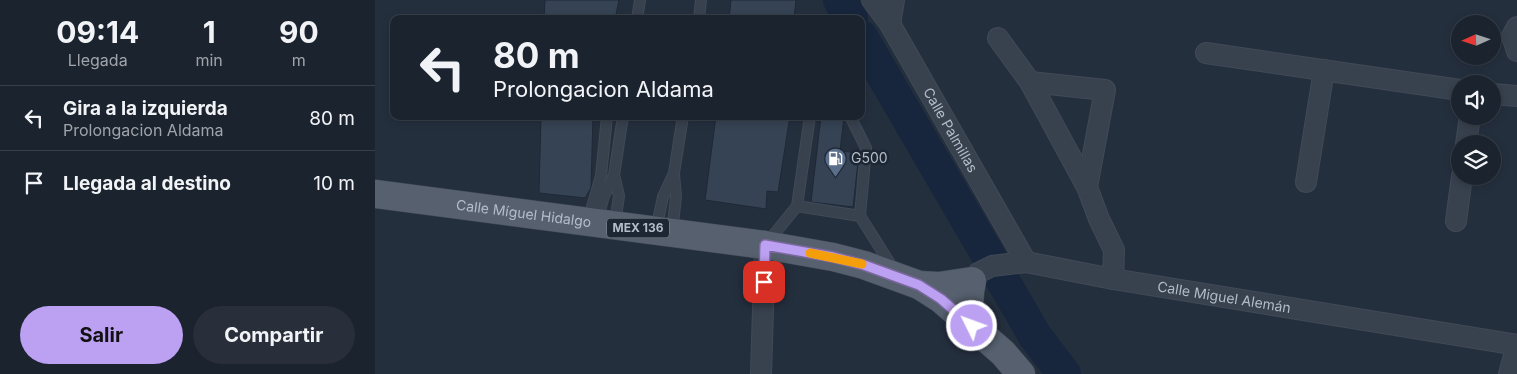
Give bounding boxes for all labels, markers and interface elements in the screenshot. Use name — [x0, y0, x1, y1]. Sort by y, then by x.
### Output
text: 09:14 — [56, 14, 139, 50]
text: 1 — [203, 14, 216, 50]
text: 90 — [279, 14, 319, 50]
north arrow — [1451, 15, 1501, 65]
map controls — [1451, 15, 1501, 185]
text: 80 m — [493, 34, 580, 76]
icon: left — [410, 35, 475, 100]
text: Llegada — [68, 50, 128, 70]
text: min — [195, 50, 223, 70]
text: m — [292, 50, 306, 70]
button: sound — [1451, 75, 1501, 125]
text: Prolongacion Aldama — [493, 76, 714, 102]
street label: Calle Palmillas — [920, 84, 982, 175]
text: Gira a la izquierda — [63, 97, 228, 120]
icon: left — [20, 104, 48, 132]
text: 80 m — [309, 107, 355, 130]
text: Prolongacion Aldama — [63, 120, 224, 140]
button: layers — [1451, 135, 1501, 185]
fuel station icon: G500 — [823, 146, 847, 177]
place label: G500 — [851, 149, 888, 166]
icon: arrive — [20, 169, 48, 197]
text: Llegada al destino — [63, 172, 231, 195]
text: 10 m — [313, 172, 355, 195]
street label: Calle Míguel Hidalgo — [455, 196, 592, 230]
road number: MEX 136 — [607, 218, 669, 238]
pin — [743, 261, 785, 303]
icon: arrive — [750, 268, 778, 296]
street label: Calle Miguel Alemán — [1156, 277, 1292, 316]
position arrow — [945, 299, 997, 351]
button: Salir — [20, 306, 183, 364]
button: Compartir — [193, 306, 355, 364]

